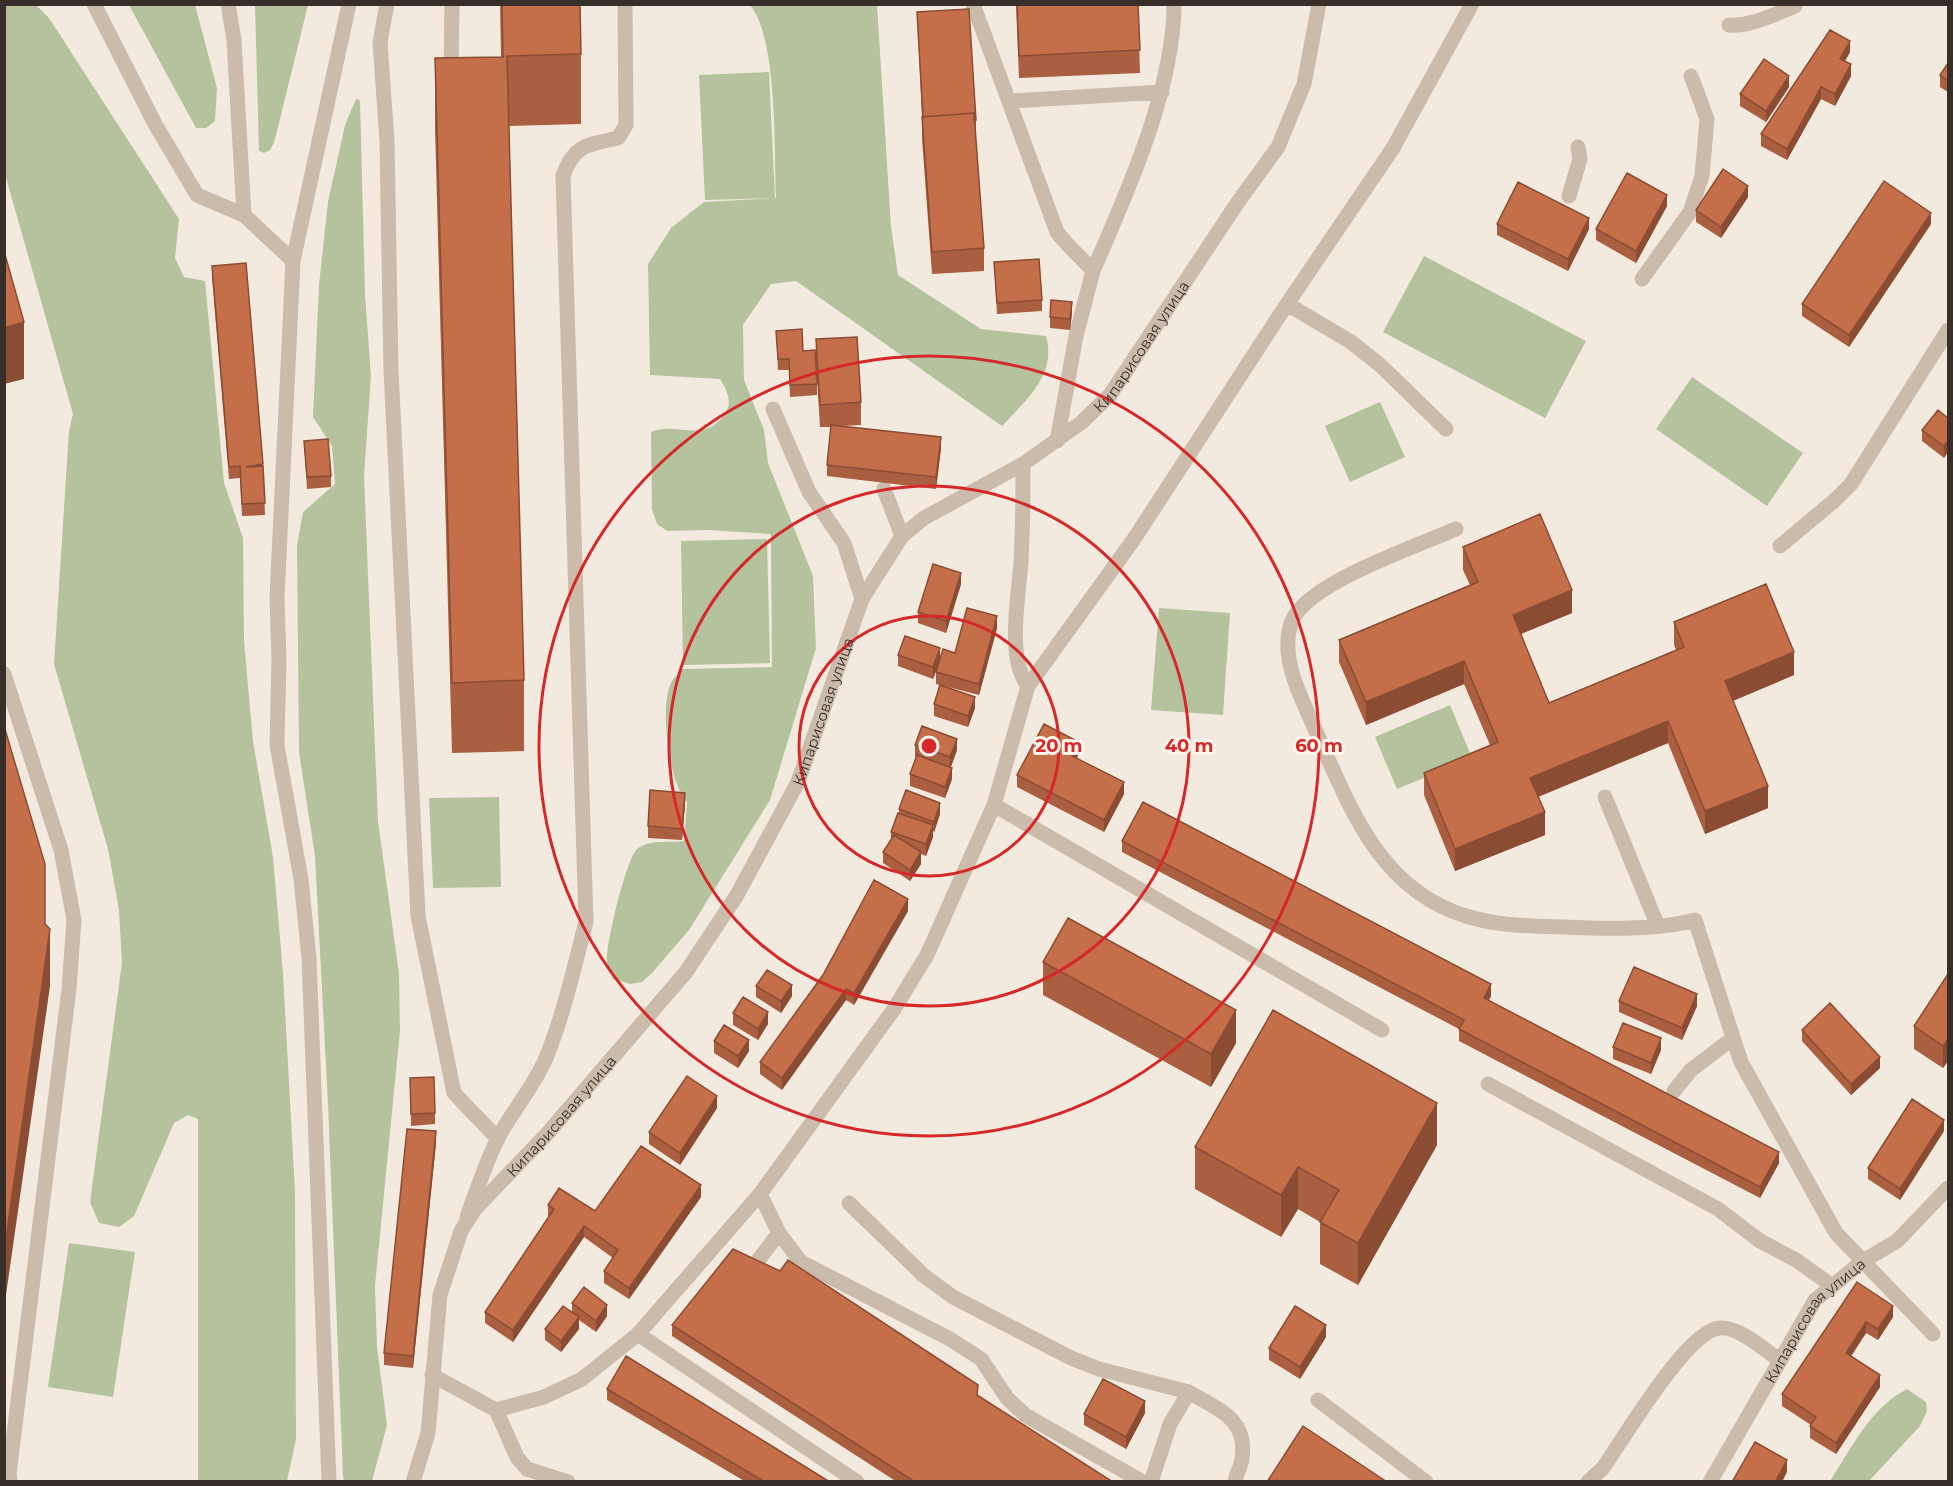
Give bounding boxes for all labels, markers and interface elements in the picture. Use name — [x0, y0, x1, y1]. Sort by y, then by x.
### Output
street label: Кипарисовая улица — [1089, 277, 1193, 416]
street label: Кипарисовая улица — [788, 635, 857, 788]
text: 20 m — [1036, 735, 1082, 757]
text: 40 m — [1165, 735, 1213, 757]
text: 60 m — [1295, 735, 1343, 757]
centre of rings — [919, 736, 939, 756]
street label: Кипарисовая улица — [502, 1051, 620, 1180]
street label: Кипарисовая улица — [1760, 1254, 1869, 1386]

